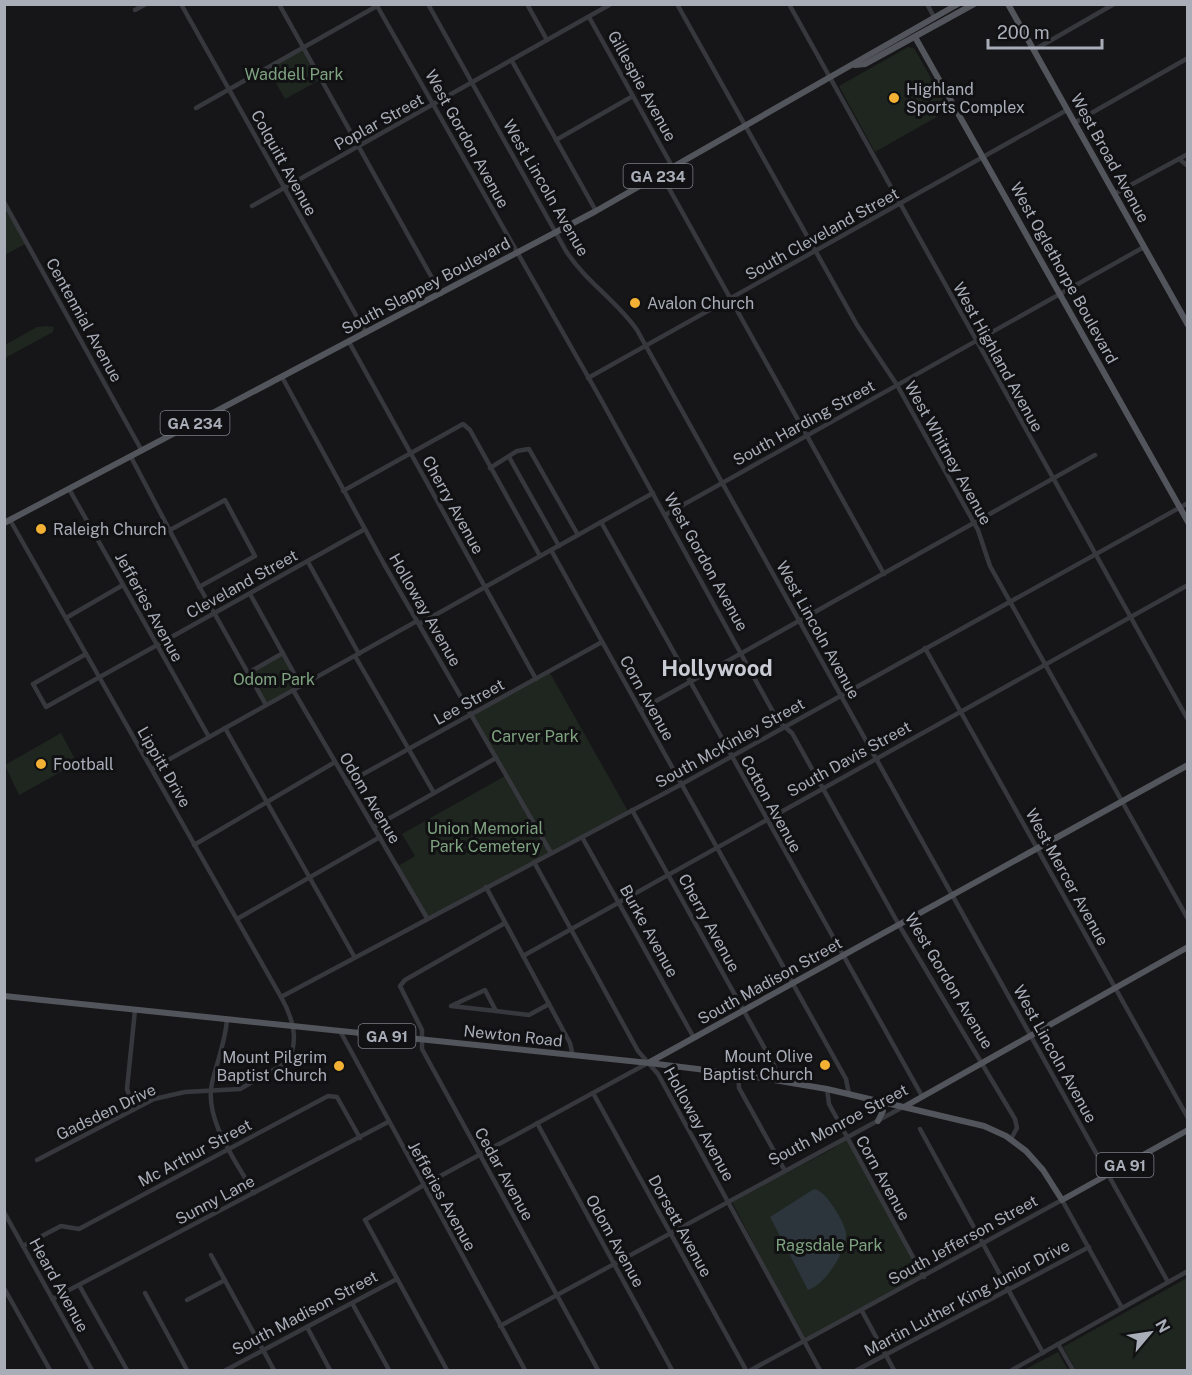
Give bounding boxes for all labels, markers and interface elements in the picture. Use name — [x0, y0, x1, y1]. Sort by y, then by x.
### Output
scale bar — [988, 12, 1102, 50]
text: 200 m — [997, 22, 1050, 43]
street label: Gillespie Avenue — [604, 27, 680, 145]
park label: Waddell Park — [244, 65, 344, 84]
street label: West Gordon Avenue — [421, 67, 513, 211]
place label: Highland Sports Complex — [906, 80, 1025, 117]
street label: Poplar Street — [331, 90, 427, 154]
street label: West Broad Avenue — [1067, 90, 1153, 226]
marker: Highland Sports Complex — [887, 91, 901, 105]
street label: Colquitt Avenue — [247, 107, 321, 219]
street label: West Lincoln Avenue — [499, 116, 593, 260]
road number: GA 234 — [624, 164, 692, 188]
street label: West Oglethorpe Boulevard — [1006, 179, 1122, 367]
street label: South Cleveland Street — [742, 184, 902, 284]
street label: South Slappey Boulevard — [339, 233, 513, 339]
street label: Centennial Avenue — [42, 255, 126, 385]
street label: West Highland Avenue — [949, 279, 1047, 435]
place label: Avalon Church — [647, 294, 754, 313]
marker: Avalon Church — [628, 296, 642, 310]
street label: South Harding Street — [730, 376, 878, 470]
street label: West Whitney Avenue — [901, 378, 995, 528]
road number: GA 234 — [160, 411, 230, 435]
street label: Cherry Avenue — [418, 453, 488, 557]
street label: West Gordon Avenue — [660, 490, 752, 634]
place label: Raleigh Church — [53, 520, 167, 539]
marker: Raleigh Church — [34, 522, 48, 536]
street label: Cleveland Street — [183, 546, 301, 622]
street label: Jefferies Avenue — [111, 549, 187, 665]
street label: Holloway Avenue — [385, 550, 465, 670]
street label: West Lincoln Avenue — [772, 558, 864, 702]
street label: Corn Avenue — [616, 652, 678, 744]
district label: Hollywood — [661, 655, 773, 681]
park label: Odom Park — [233, 670, 315, 689]
street label: Lee Street — [430, 675, 508, 729]
street label: South McKinley Street — [652, 694, 808, 792]
street label: South Davis Street — [784, 717, 914, 801]
street label: Lippitt Drive — [133, 723, 195, 811]
park label: Carver Park — [491, 727, 579, 746]
street label: Odom Avenue — [335, 749, 405, 847]
street label: Cotton Avenue — [736, 752, 806, 856]
place label: Football — [53, 755, 114, 774]
marker: Football — [34, 757, 48, 771]
street label: West Mercer Avenue — [1021, 805, 1113, 949]
park label: Union Memorial Park Cemetery — [427, 819, 543, 856]
street label: Cherry Avenue — [674, 871, 744, 975]
street label: Burke Avenue — [616, 881, 682, 981]
street label: West Gordon Avenue — [901, 910, 997, 1052]
street label: South Madison Street — [695, 933, 845, 1029]
street label: West Lincoln Avenue — [1009, 982, 1101, 1126]
street label: Newton Road — [463, 1021, 563, 1051]
road number: GA 91 — [358, 1024, 416, 1048]
place label: Mount Olive Baptist Church — [702, 1047, 813, 1084]
place label: Mount Pilgrim Baptist Church — [216, 1048, 327, 1085]
marker: Mount Olive Baptist Church — [818, 1058, 832, 1072]
marker: Mount Pilgrim Baptist Church — [332, 1059, 346, 1073]
street label: Holloway Avenue — [660, 1064, 738, 1184]
street label: Gadsden Drive — [53, 1080, 159, 1144]
street label: South Monroe Street — [765, 1080, 911, 1170]
street label: Mc Arthur Street — [135, 1115, 255, 1191]
street label: Cedar Avenue — [471, 1124, 537, 1224]
street label: Corn Avenue — [852, 1132, 914, 1224]
street label: Jefferies Avenue — [404, 1138, 480, 1254]
road number: GA 91 — [1096, 1153, 1154, 1177]
street label: Sunny Lane — [172, 1171, 258, 1229]
street label: Dorsett Avenue — [644, 1172, 716, 1280]
street label: Odom Avenue — [582, 1191, 648, 1291]
street label: South Jefferson Street — [885, 1191, 1041, 1289]
street label: Heard Avenue — [25, 1235, 93, 1335]
park label: Ragsdale Park — [775, 1236, 883, 1255]
street label: Martin Luther King Junior Drive — [861, 1236, 1073, 1360]
street label: South Madison Street — [229, 1267, 381, 1359]
north arrow — [1120, 1303, 1180, 1363]
text: N — [1151, 1316, 1174, 1336]

